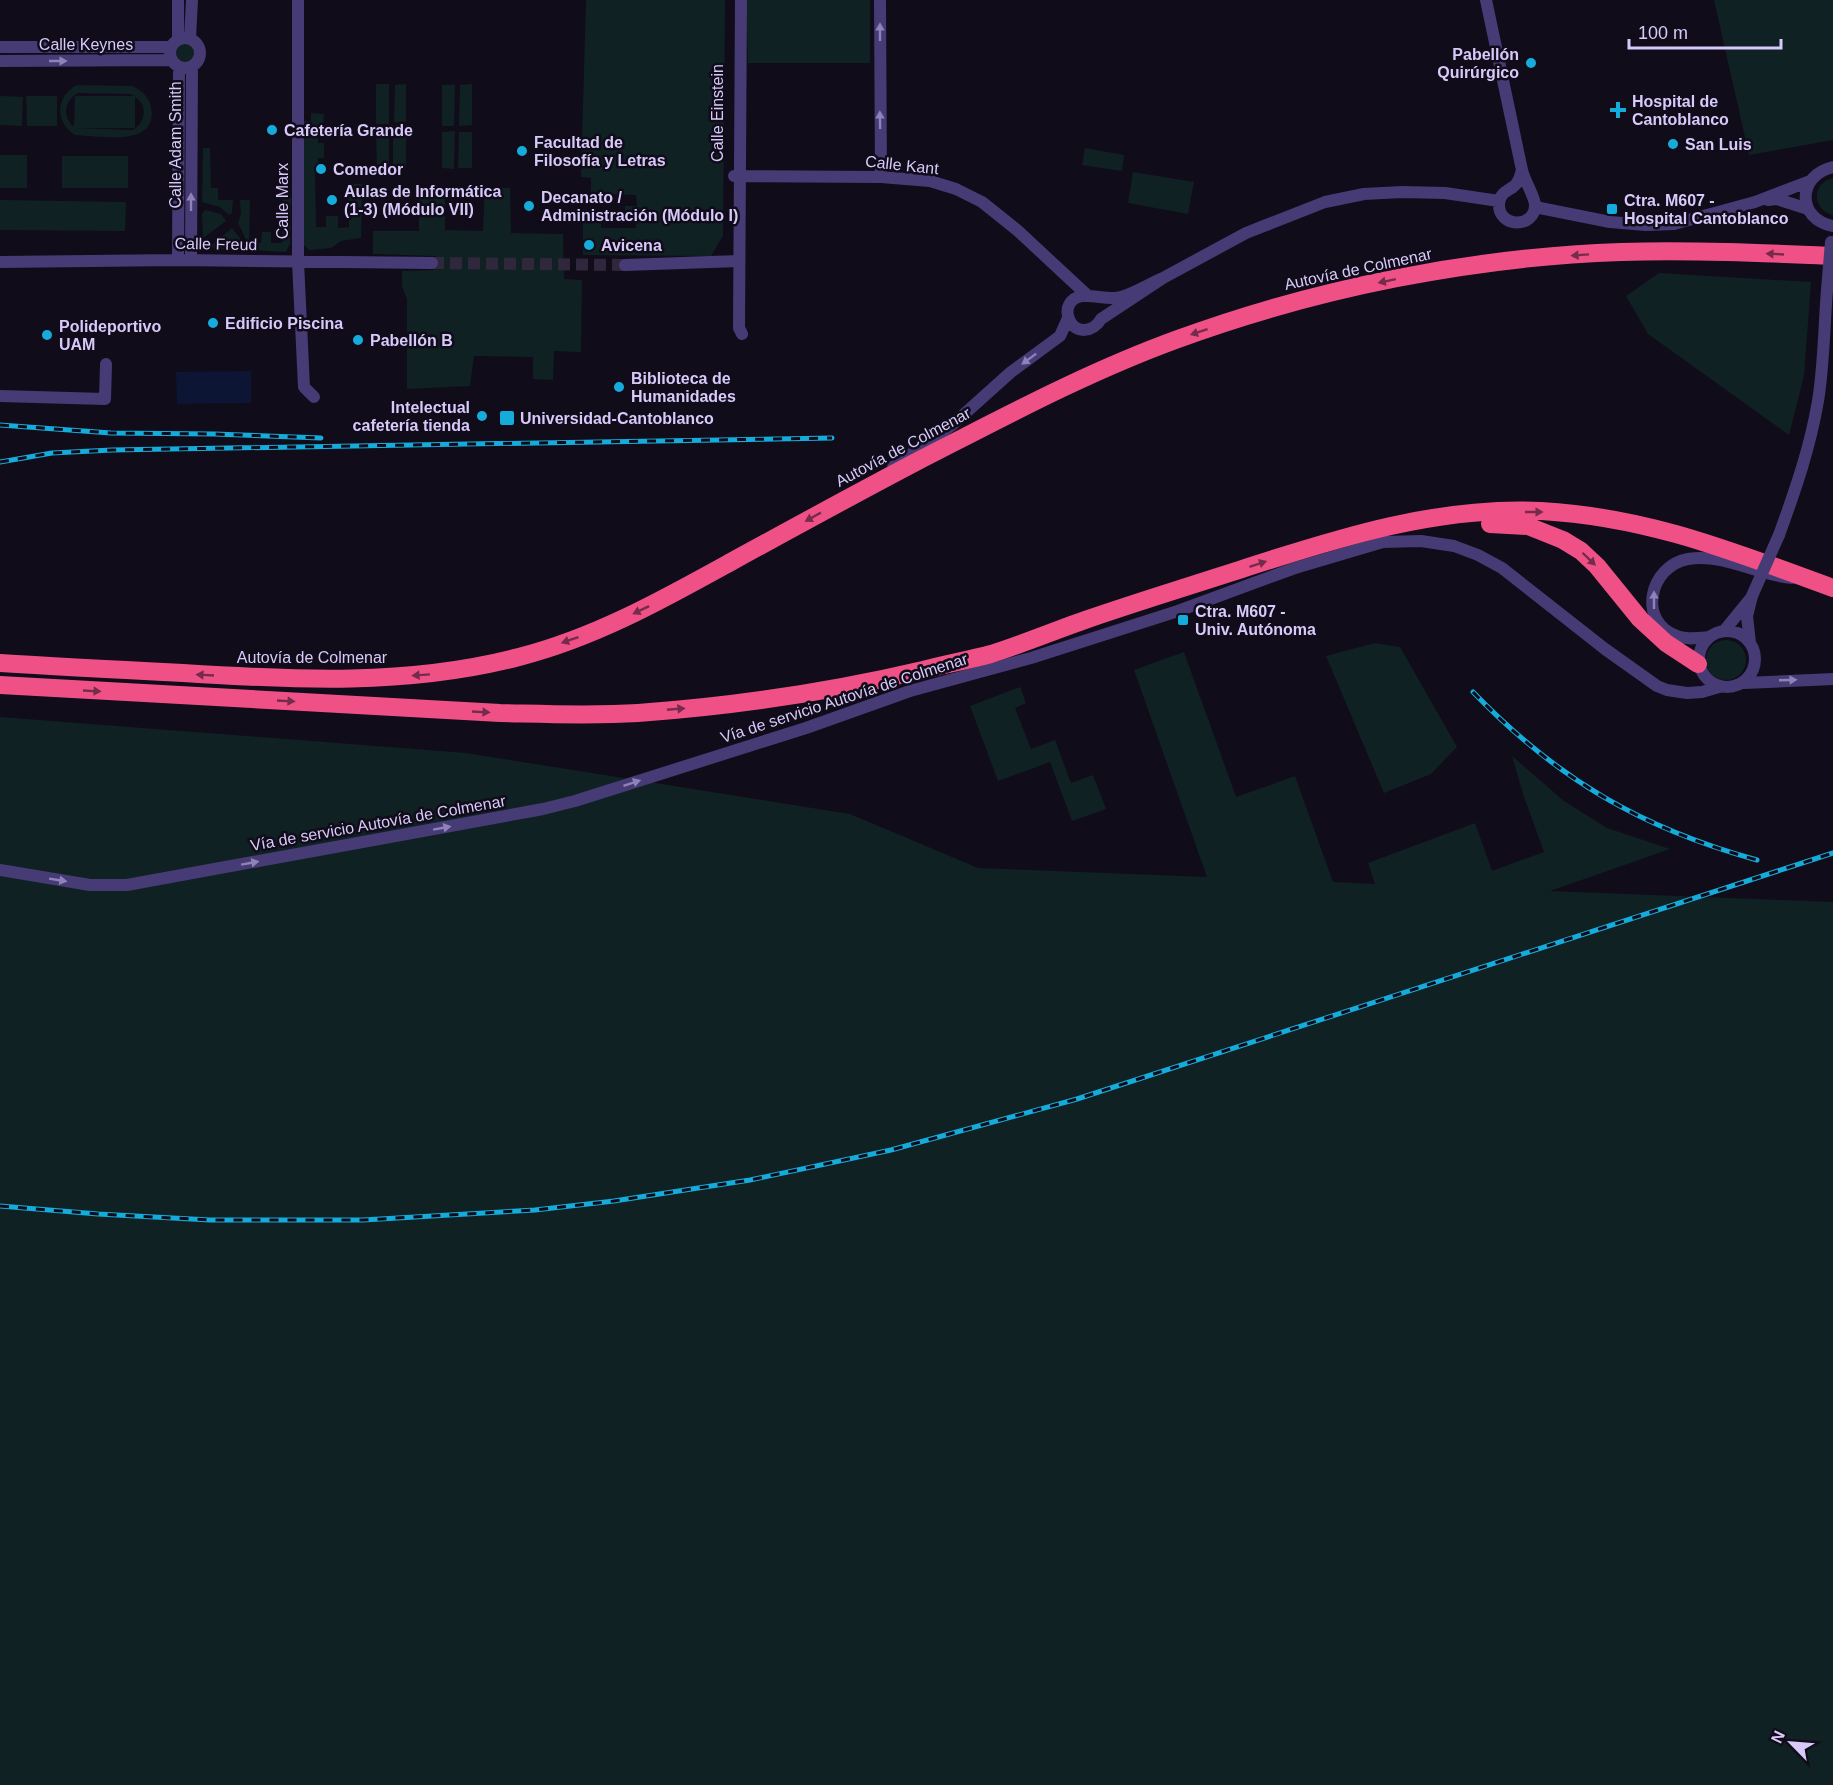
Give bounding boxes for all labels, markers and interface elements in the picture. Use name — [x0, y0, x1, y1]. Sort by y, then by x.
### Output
scale bar — [1629, 12, 1780, 50]
one-way arrow — [875, 22, 885, 41]
text: 100 m — [1638, 23, 1688, 43]
street label: Calle Keynes — [39, 36, 133, 53]
place label: Pabellón Quirúrgico — [1437, 46, 1519, 81]
one-way arrow — [49, 56, 68, 66]
marker: Pabellón Quirúrgico — [1524, 56, 1538, 70]
street label: Calle Einstein — [709, 64, 726, 162]
street label: Calle Adam Smith — [167, 81, 184, 209]
place label: Hospital de Cantoblanco — [1632, 93, 1729, 128]
marker: Hospital de Cantoblanco — [1609, 101, 1627, 119]
one-way arrow — [875, 111, 885, 130]
place label: Cafetería Grande — [284, 122, 413, 139]
marker: Cafetería Grande — [265, 123, 279, 137]
place label: Facultad de Filosofía y Letras — [534, 134, 666, 169]
place label: San Luis — [1685, 136, 1752, 153]
marker: San Luis — [1666, 137, 1680, 151]
marker: Facultad de Filosofía y Letras — [515, 144, 529, 158]
street label: Calle Kant — [864, 153, 940, 177]
place label: Comedor — [333, 161, 403, 178]
marker: Comedor — [314, 162, 328, 176]
street label: Calle Marx — [274, 163, 291, 239]
place label: Aulas de Informática (1-3) (Módulo VII) — [344, 183, 501, 218]
place label: Decanato / Administración (Módulo I) — [541, 189, 738, 224]
one-way arrow — [186, 192, 196, 211]
place label: Ctra. M607 - Hospital Cantoblanco — [1624, 192, 1789, 227]
marker: Aulas de Informática (1-3) (Módulo VII) — [325, 193, 339, 207]
marker: Decanato / Administración (Módulo I) — [522, 199, 536, 213]
marker: Ctra. M607 - Hospital Cantoblanco — [1605, 202, 1619, 216]
street label: Calle Freud — [175, 235, 257, 253]
place label: Avicena — [601, 237, 662, 254]
marker: Avicena — [582, 238, 596, 252]
street label: Autovía de Colmenar — [1283, 245, 1434, 293]
one-way arrow — [1765, 249, 1784, 258]
one-way arrow — [1570, 250, 1589, 260]
one-way arrow — [1377, 276, 1396, 286]
place label: Edificio Piscina — [225, 315, 343, 332]
marker: Edificio Piscina — [206, 316, 220, 330]
place label: Polideportivo UAM — [59, 318, 161, 353]
marker: Polideportivo UAM — [40, 328, 54, 342]
one-way arrow — [1190, 328, 1208, 337]
place label: Pabellón B — [370, 332, 453, 349]
marker: Pabellón B — [351, 333, 365, 347]
one-way arrow — [1022, 353, 1038, 365]
place label: Biblioteca de Humanidades — [631, 370, 736, 405]
marker: Biblioteca de Humanidades — [612, 380, 626, 394]
place label: Intelectual cafetería tienda — [353, 399, 470, 434]
street label: Autovía de Colmenar — [833, 404, 974, 490]
marker: Intelectual cafetería tienda — [475, 409, 489, 423]
marker: Universidad-Cantoblanco — [498, 409, 516, 427]
place label: Universidad-Cantoblanco — [520, 410, 714, 427]
one-way arrow — [1525, 507, 1544, 517]
one-way arrow — [804, 512, 821, 522]
one-way arrow — [1581, 552, 1596, 565]
one-way arrow — [1249, 558, 1267, 568]
one-way arrow — [1649, 590, 1659, 609]
place label: Ctra. M607 - Univ. Autónoma — [1195, 603, 1316, 638]
one-way arrow — [633, 605, 650, 614]
marker: Ctra. M607 - Univ. Autónoma — [1176, 613, 1190, 627]
one-way arrow — [561, 636, 579, 645]
street label: Autovía de Colmenar — [237, 649, 388, 666]
street label: Vía de servicio Autovía de Colmenar — [718, 650, 970, 746]
one-way arrow — [196, 670, 215, 679]
one-way arrow — [411, 670, 430, 680]
one-way arrow — [1779, 676, 1798, 685]
one-way arrow — [82, 686, 101, 695]
one-way arrow — [277, 697, 296, 706]
one-way arrow — [666, 704, 685, 714]
one-way arrow — [472, 708, 491, 717]
one-way arrow — [623, 778, 641, 787]
street label: Vía de servicio Autovía de Colmenar — [249, 792, 508, 854]
one-way arrow — [433, 823, 452, 832]
one-way arrow — [241, 858, 260, 867]
one-way arrow — [48, 876, 67, 885]
north arrow — [1761, 1713, 1821, 1773]
text: N — [1768, 1728, 1788, 1746]

